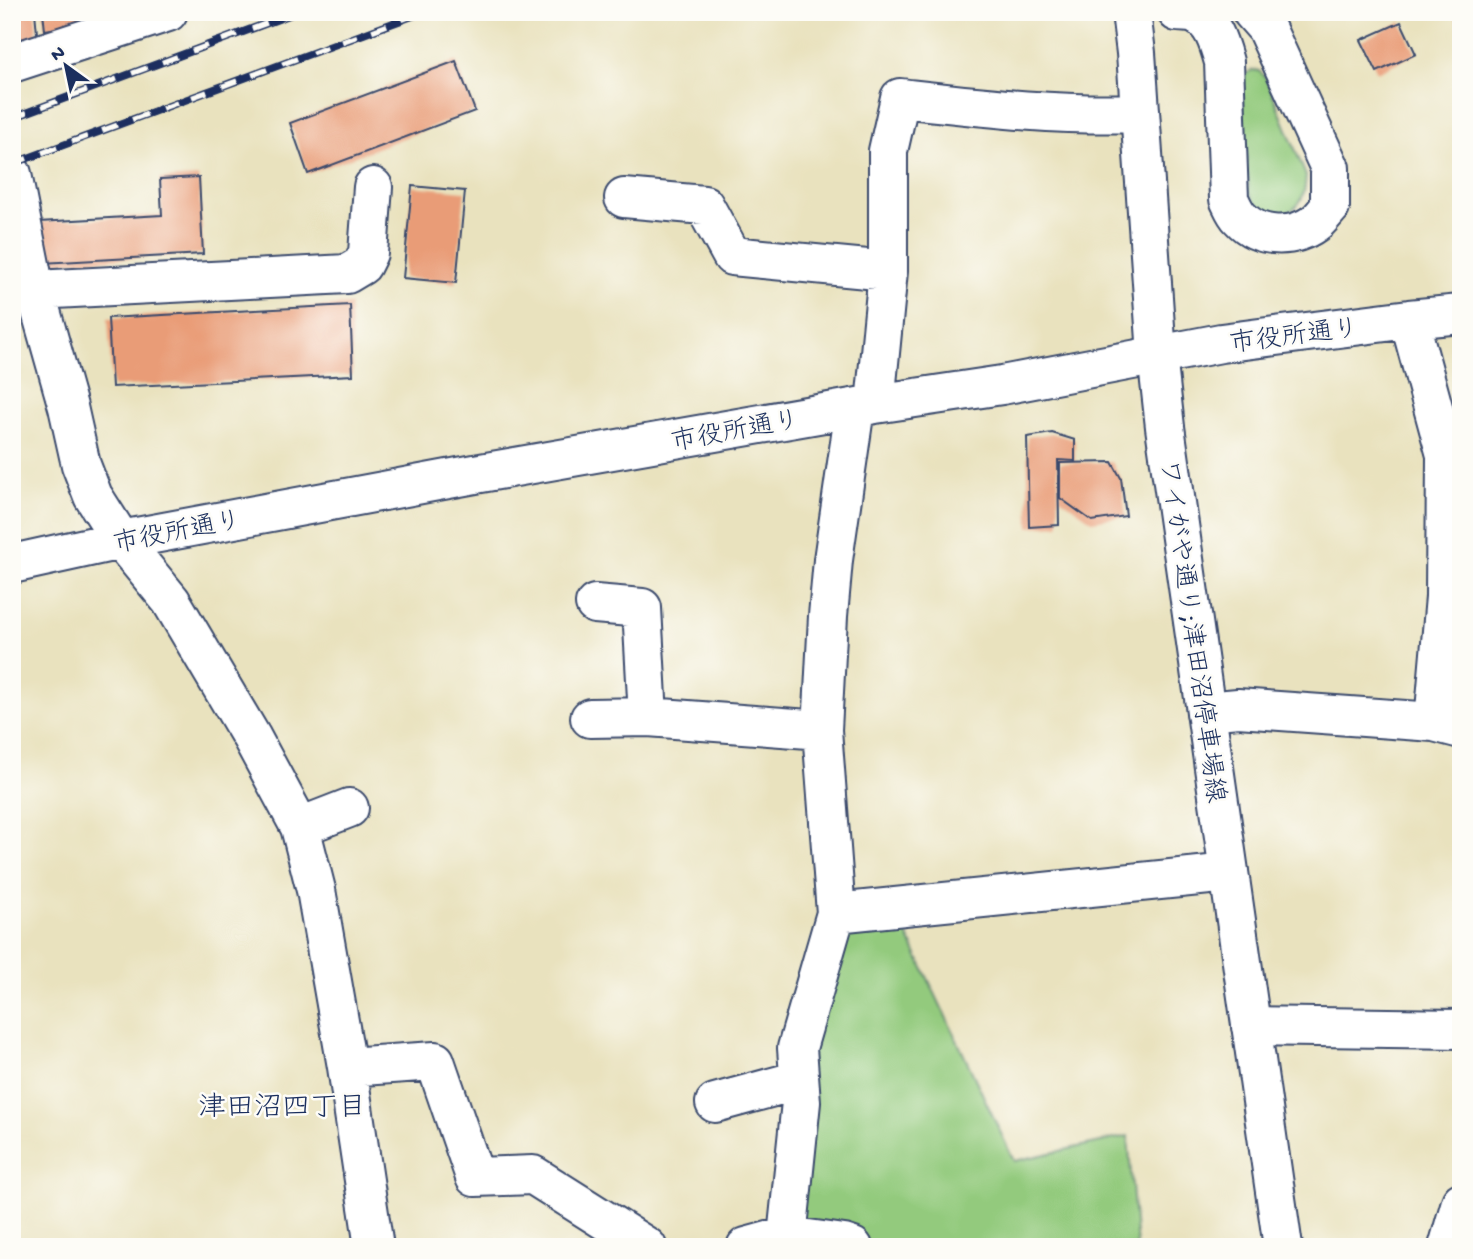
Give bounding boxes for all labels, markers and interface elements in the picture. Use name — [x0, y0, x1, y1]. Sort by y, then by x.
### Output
north arrow — [32, 32, 102, 102]
text: N — [47, 42, 70, 68]
street label: 市役所通り — [1228, 314, 1361, 362]
street label: 市役所通り — [669, 406, 802, 460]
street label: ワイがや通り;津田沼停車場線 — [1150, 458, 1231, 805]
street label: 市役所通り — [111, 506, 245, 562]
district label: 津田沼四丁目 — [198, 1092, 366, 1126]

